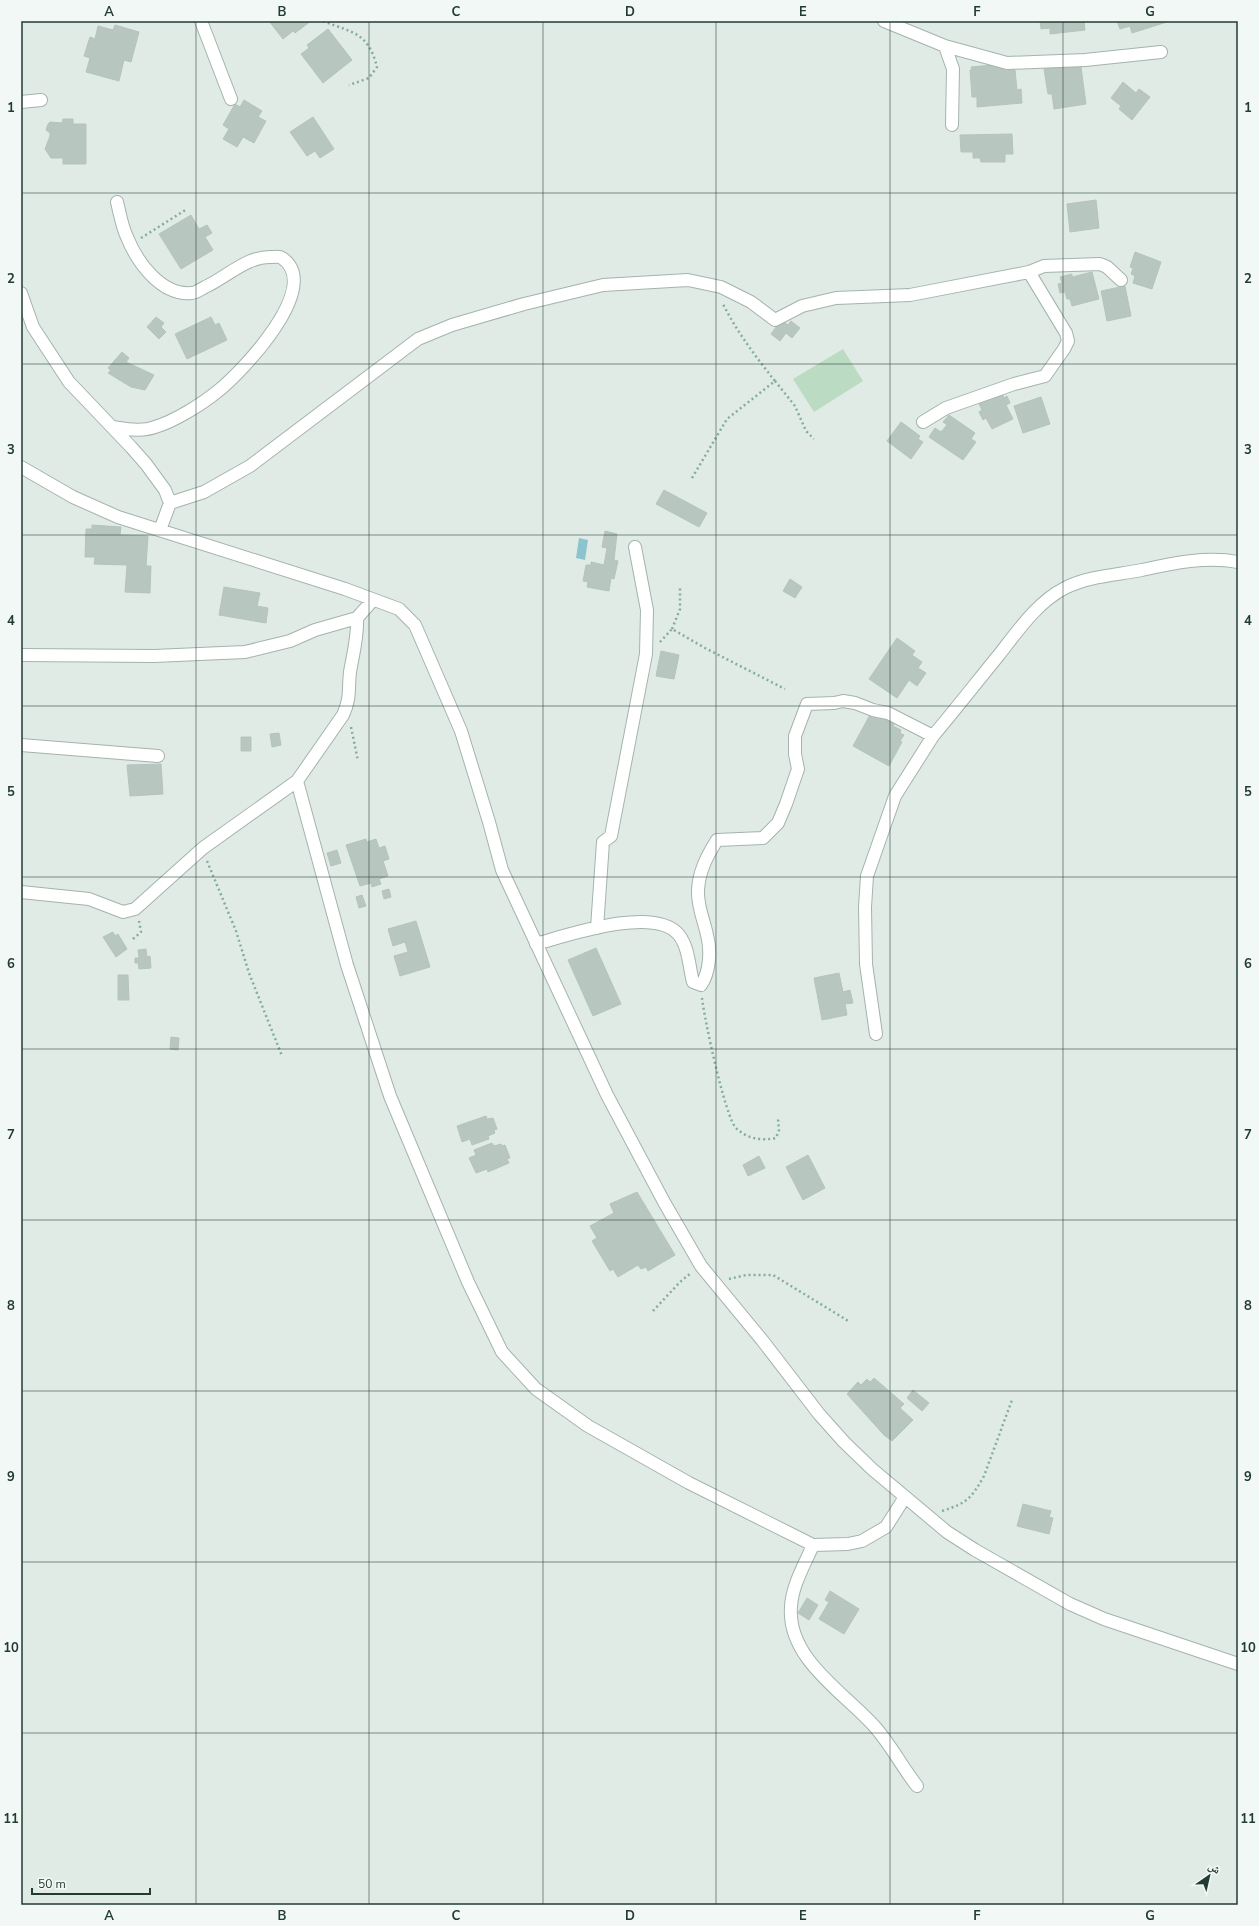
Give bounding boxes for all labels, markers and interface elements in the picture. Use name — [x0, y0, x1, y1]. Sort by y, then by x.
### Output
text: A — [104, 3, 114, 21]
text: B — [278, 3, 287, 21]
text: C — [452, 3, 461, 21]
text: D — [625, 3, 635, 21]
text: E — [799, 3, 807, 21]
text: F — [973, 3, 981, 21]
text: G — [1145, 3, 1155, 21]
text: 1 — [7, 99, 15, 117]
text: 1 — [1244, 99, 1252, 117]
text: 2 — [7, 270, 15, 288]
text: 2 — [1244, 270, 1252, 288]
text: 3 — [7, 441, 15, 459]
text: 3 — [1244, 441, 1252, 459]
text: 4 — [7, 612, 15, 630]
text: 4 — [1244, 612, 1252, 630]
text: 5 — [7, 783, 15, 801]
text: 5 — [1244, 783, 1252, 801]
text: 6 — [7, 955, 15, 973]
text: 6 — [1244, 955, 1252, 973]
text: 7 — [7, 1126, 15, 1144]
text: 7 — [1244, 1126, 1252, 1144]
text: 8 — [7, 1297, 15, 1315]
text: 8 — [1244, 1297, 1252, 1315]
text: 9 — [7, 1468, 15, 1486]
text: 9 — [1244, 1468, 1252, 1486]
text: 10 — [3, 1639, 19, 1657]
text: 10 — [1240, 1639, 1256, 1657]
text: 11 — [3, 1810, 19, 1828]
text: 11 — [1240, 1810, 1256, 1828]
north arrow — [1189, 1856, 1229, 1896]
text: ش — [1205, 1859, 1224, 1878]
scale bar — [32, 1870, 150, 1896]
text: 50 m — [38, 1876, 66, 1892]
text: A — [104, 1907, 114, 1925]
text: B — [278, 1907, 287, 1925]
text: C — [452, 1907, 461, 1925]
text: D — [625, 1907, 635, 1925]
text: E — [799, 1907, 807, 1925]
text: F — [973, 1907, 981, 1925]
text: G — [1145, 1907, 1155, 1925]

